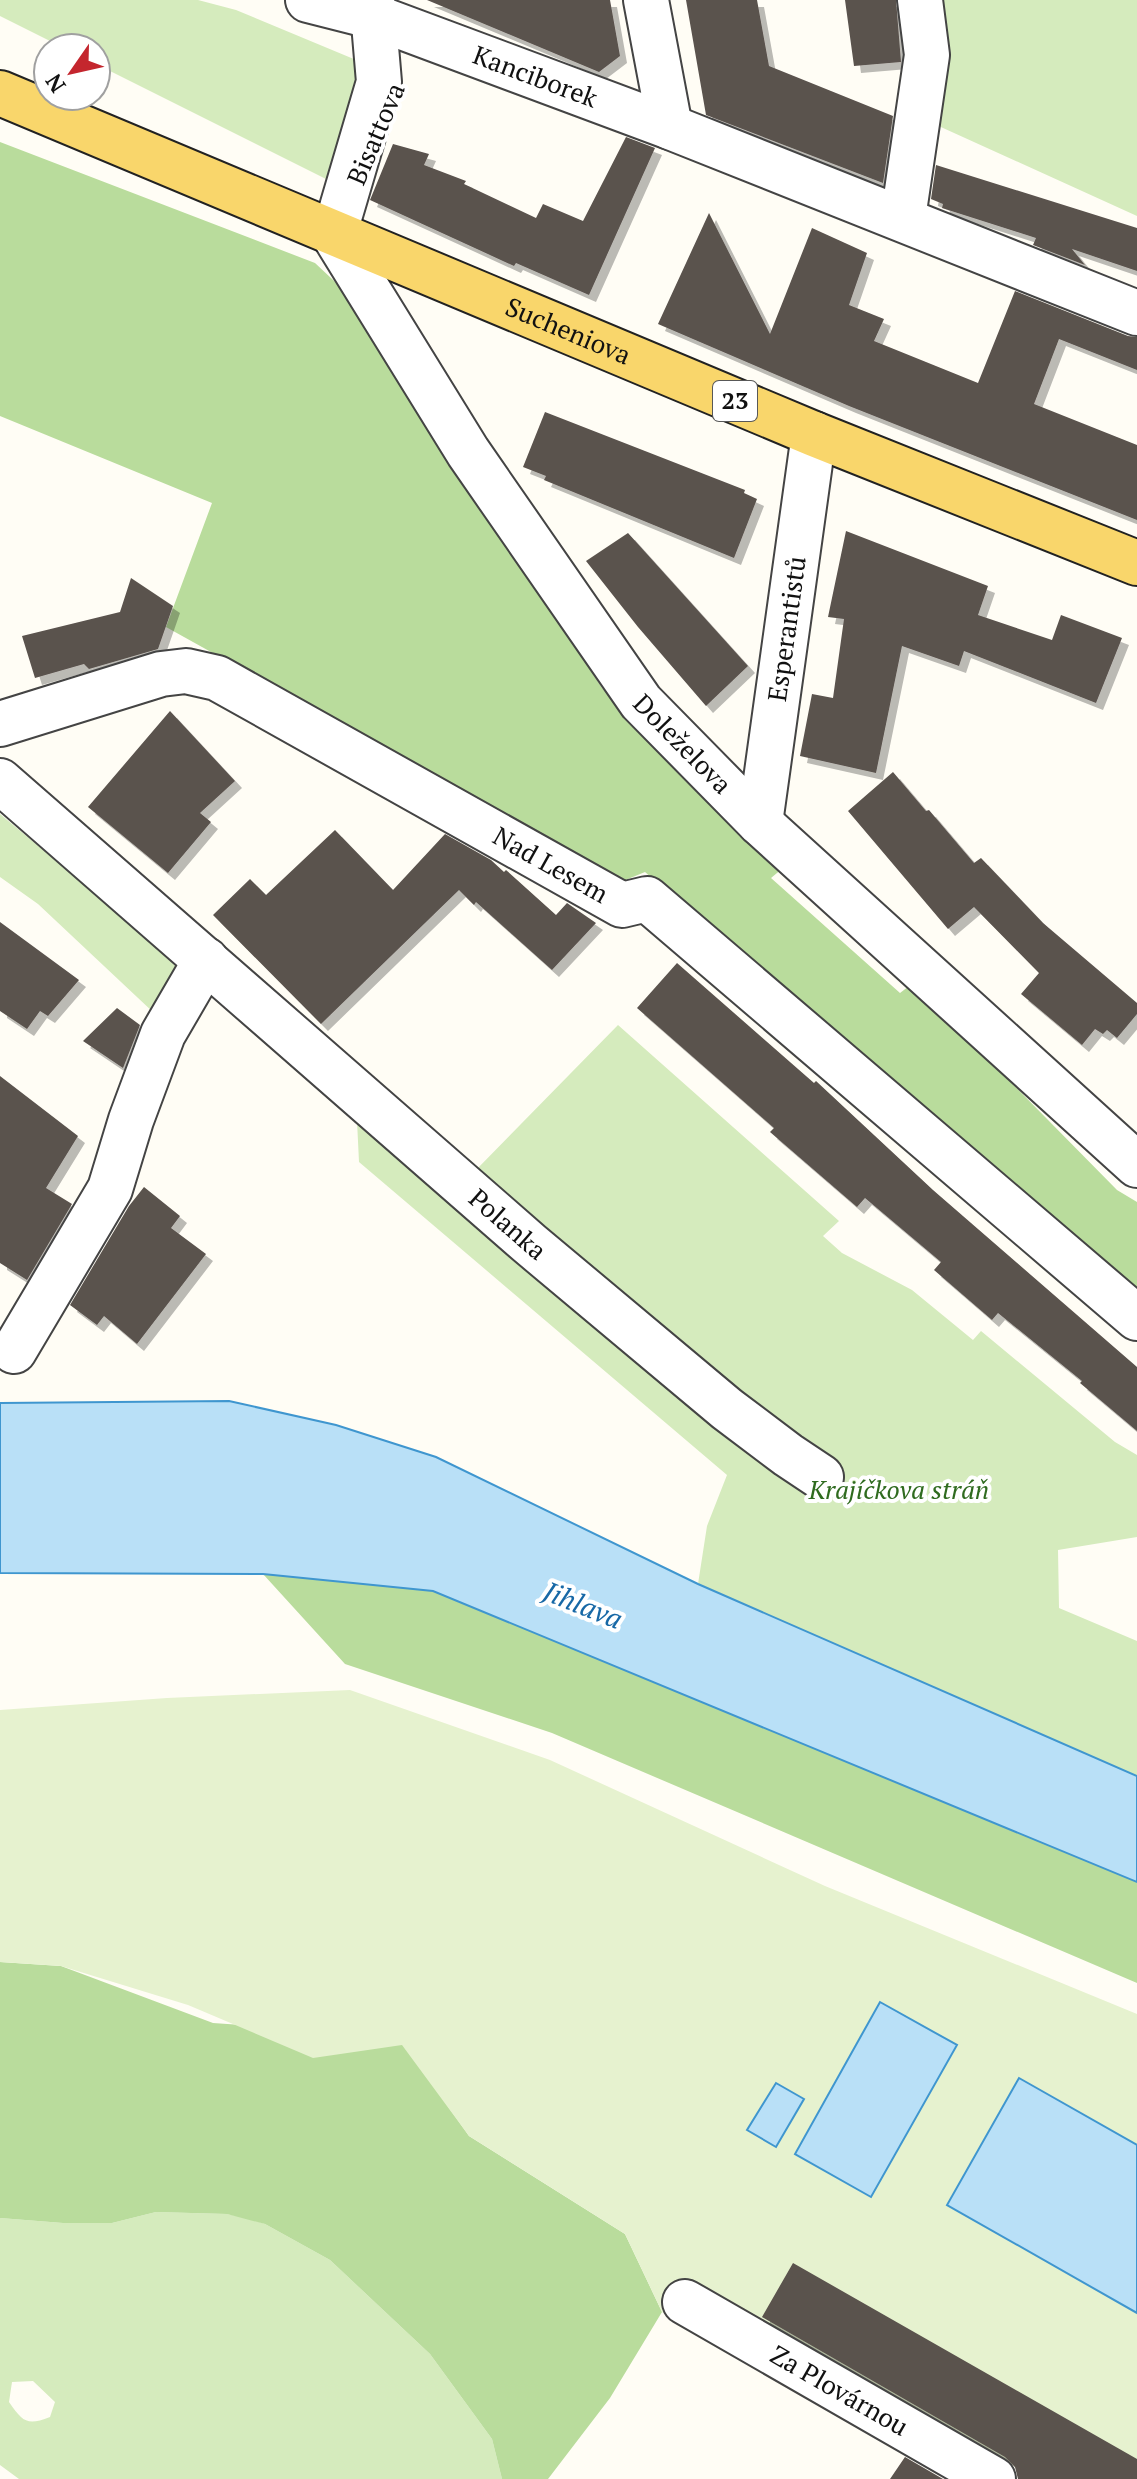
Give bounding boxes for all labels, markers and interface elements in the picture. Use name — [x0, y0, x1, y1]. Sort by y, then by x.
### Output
north arrow — [32, 32, 112, 112]
street label: Kanciborek — [468, 37, 603, 115]
text: N — [38, 68, 72, 98]
street label: Bisattova — [338, 77, 412, 190]
street label: Sucheniova — [501, 289, 636, 371]
road number: 23 — [713, 381, 757, 421]
street label: Esperantistů — [759, 554, 813, 703]
street label: Doleželova — [626, 686, 740, 801]
street label: Nad Lesem — [487, 818, 615, 910]
street label: Polanka — [462, 1181, 554, 1267]
park label: Krajíčkova stráň — [808, 1472, 989, 1506]
water label: Jihlava — [537, 1572, 628, 1637]
street label: Za Plovárnou — [765, 2337, 915, 2443]

